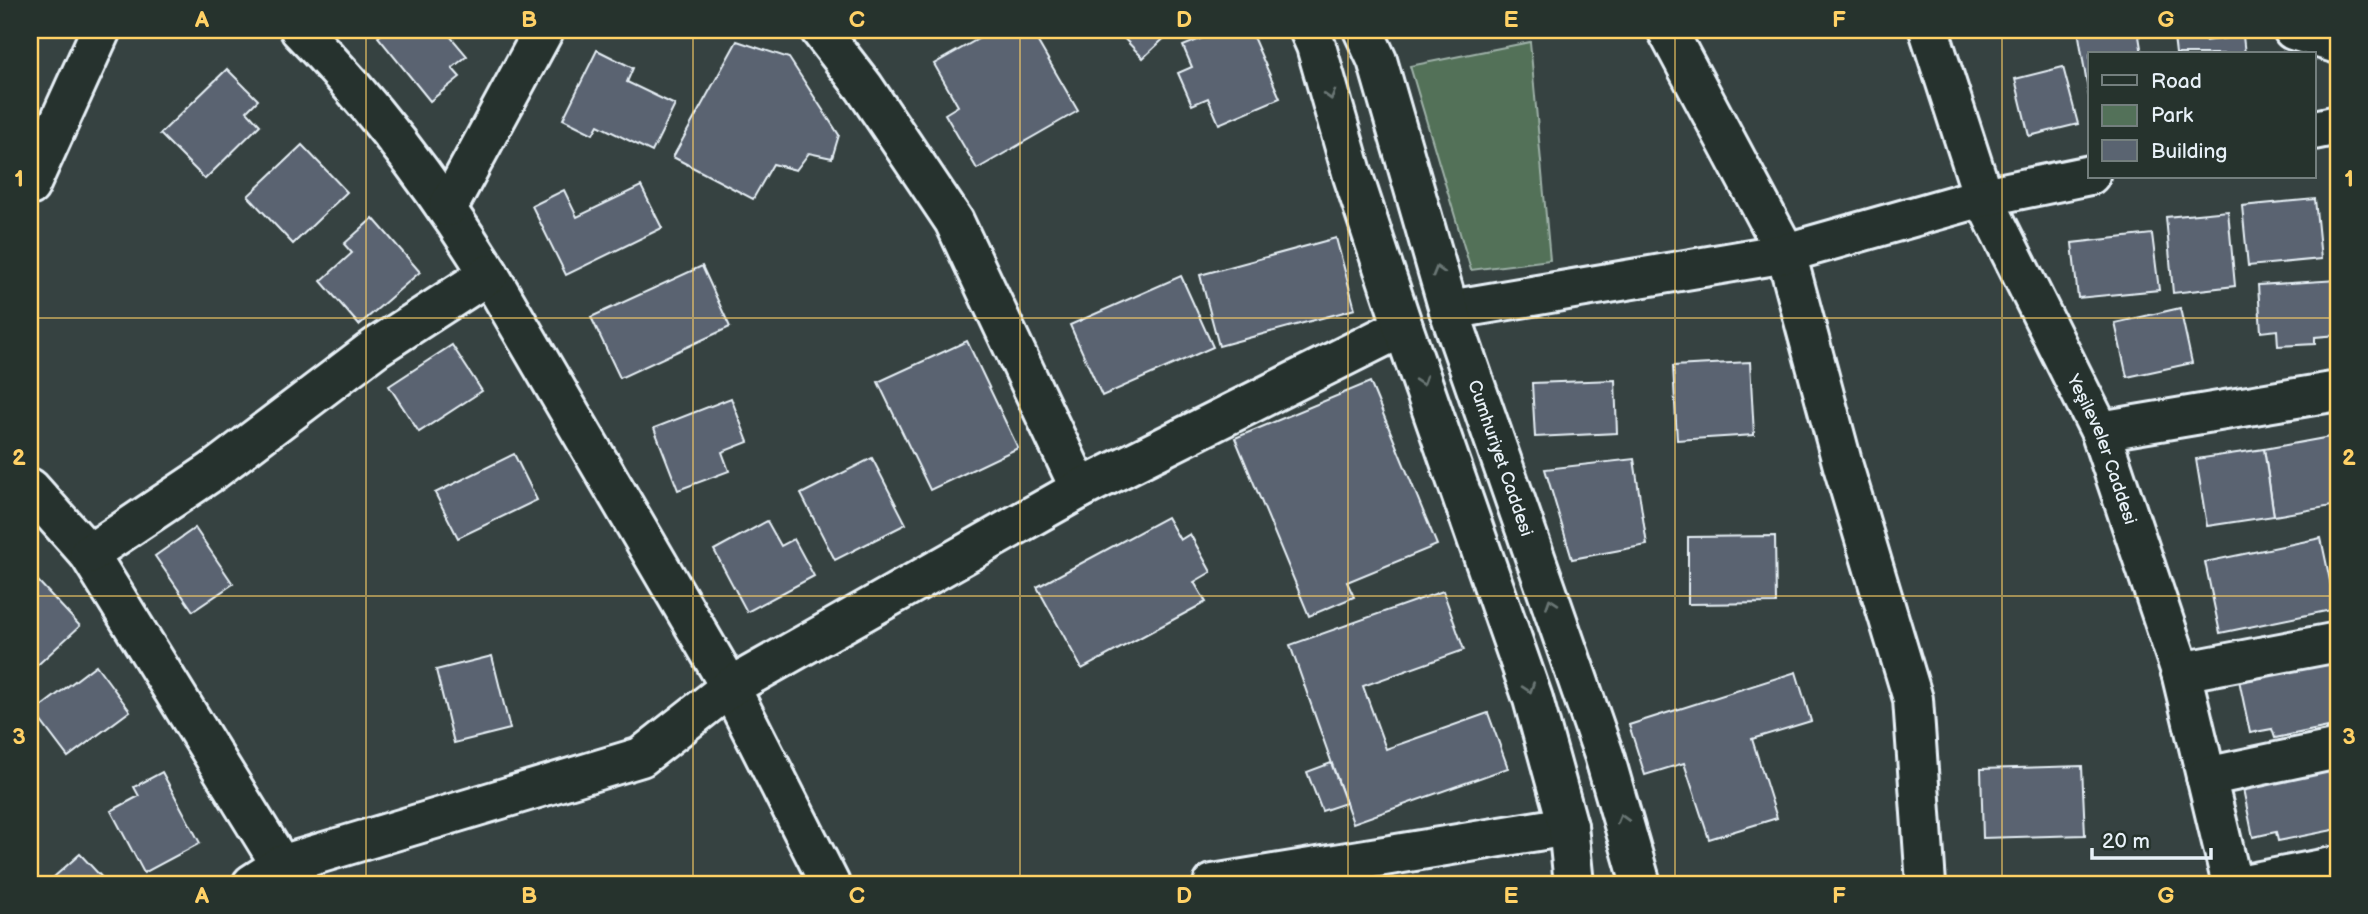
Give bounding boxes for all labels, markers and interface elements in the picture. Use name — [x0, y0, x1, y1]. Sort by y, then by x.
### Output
text: A — [194, 6, 210, 34]
text: B — [521, 6, 537, 34]
text: C — [849, 6, 865, 34]
text: D — [1176, 6, 1192, 34]
text: E — [1504, 6, 1519, 34]
text: F — [1832, 6, 1846, 34]
text: G — [2158, 6, 2175, 34]
legend — [2088, 52, 2316, 178]
text: Road — [2151, 69, 2202, 94]
one-way arrow — [1322, 88, 1337, 100]
text: Park — [2151, 103, 2194, 128]
text: Building — [2151, 139, 2227, 164]
text: 1 — [14, 165, 24, 193]
text: 1 — [2344, 165, 2354, 193]
one-way arrow — [1432, 266, 1447, 278]
street label: Yeşileveler Caddesi — [2062, 370, 2141, 527]
one-way arrow — [1414, 375, 1428, 387]
street label: Cumhuriyet Caddesi — [1464, 377, 1537, 539]
text: 2 — [12, 444, 26, 472]
text: 2 — [2342, 444, 2356, 472]
one-way arrow — [1545, 597, 1559, 609]
one-way arrow — [1521, 682, 1535, 694]
text: 3 — [12, 723, 26, 751]
text: 3 — [2342, 723, 2356, 751]
one-way arrow — [1616, 813, 1631, 825]
scale bar — [2092, 816, 2210, 860]
text: 20 m — [2102, 829, 2150, 854]
text: A — [194, 882, 210, 910]
text: B — [521, 882, 537, 910]
text: C — [849, 882, 865, 910]
text: D — [1176, 882, 1192, 910]
text: E — [1504, 882, 1519, 910]
text: F — [1832, 882, 1846, 910]
text: G — [2158, 882, 2175, 910]

